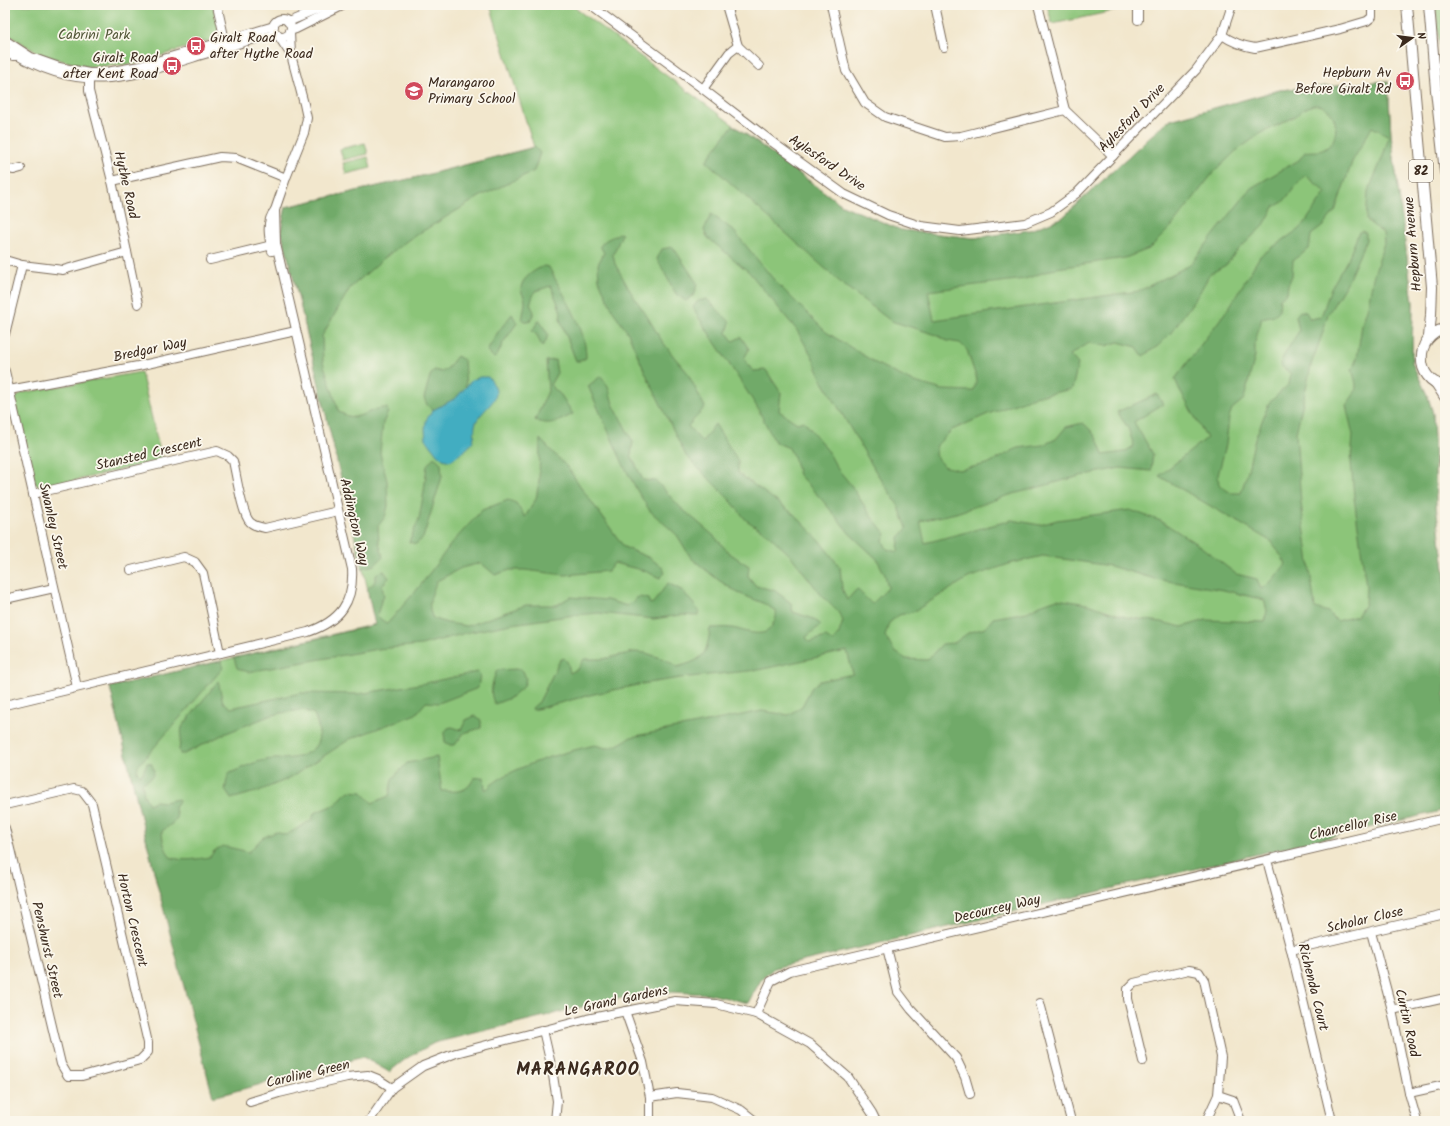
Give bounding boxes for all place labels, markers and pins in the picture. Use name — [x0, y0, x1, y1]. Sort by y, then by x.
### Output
place label: Giralt Road after Hythe Road — [210, 27, 314, 65]
bus stop icon: Giralt Road after Hythe Road — [185, 35, 207, 57]
place label: Giralt Road after Kent Road — [63, 47, 159, 85]
bus stop icon: Giralt Road after Kent Road — [161, 55, 183, 77]
place label: Hepburn Av Before Giralt Rd — [1295, 62, 1392, 100]
bus stop icon: Hepburn Av Before Giralt Rd — [1394, 70, 1416, 92]
place label: Marangaroo Primary School — [428, 72, 516, 110]
school or university icon: Marangaroo Primary School — [403, 80, 425, 102]

